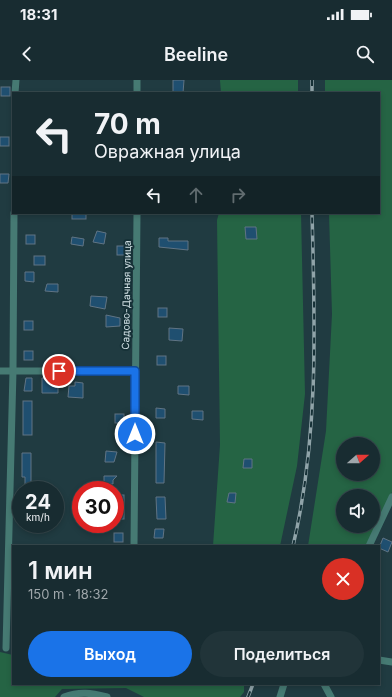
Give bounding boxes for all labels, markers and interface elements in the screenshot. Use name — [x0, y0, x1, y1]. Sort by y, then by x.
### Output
text: 18:31 — [20, 5, 57, 24]
icon: back — [16, 43, 38, 65]
icon: search — [354, 43, 376, 65]
text: Beeline — [164, 44, 228, 65]
text: 70 m — [94, 107, 161, 141]
icon: left — [28, 108, 80, 160]
text: Овражная улица — [94, 141, 241, 162]
icon: left — [143, 184, 165, 206]
icon: ahead — [185, 184, 207, 206]
icon: right — [227, 184, 249, 206]
street label: Садово-Дачная улица — [119, 240, 133, 350]
pin — [42, 354, 76, 388]
icon: arrive — [48, 360, 70, 382]
position arrow — [114, 413, 156, 455]
north arrow — [336, 437, 380, 481]
map controls — [336, 437, 380, 533]
speed limit sign: 30 — [72, 481, 124, 533]
button: sound — [336, 489, 380, 533]
text: 24 — [25, 490, 51, 514]
text: km/h — [26, 511, 50, 523]
text: 1 мин — [28, 556, 93, 585]
button: close — [322, 558, 364, 600]
text: 150 m · 18:32 — [28, 586, 109, 602]
button: Выход — [28, 631, 192, 677]
button: Поделиться — [200, 631, 364, 677]

